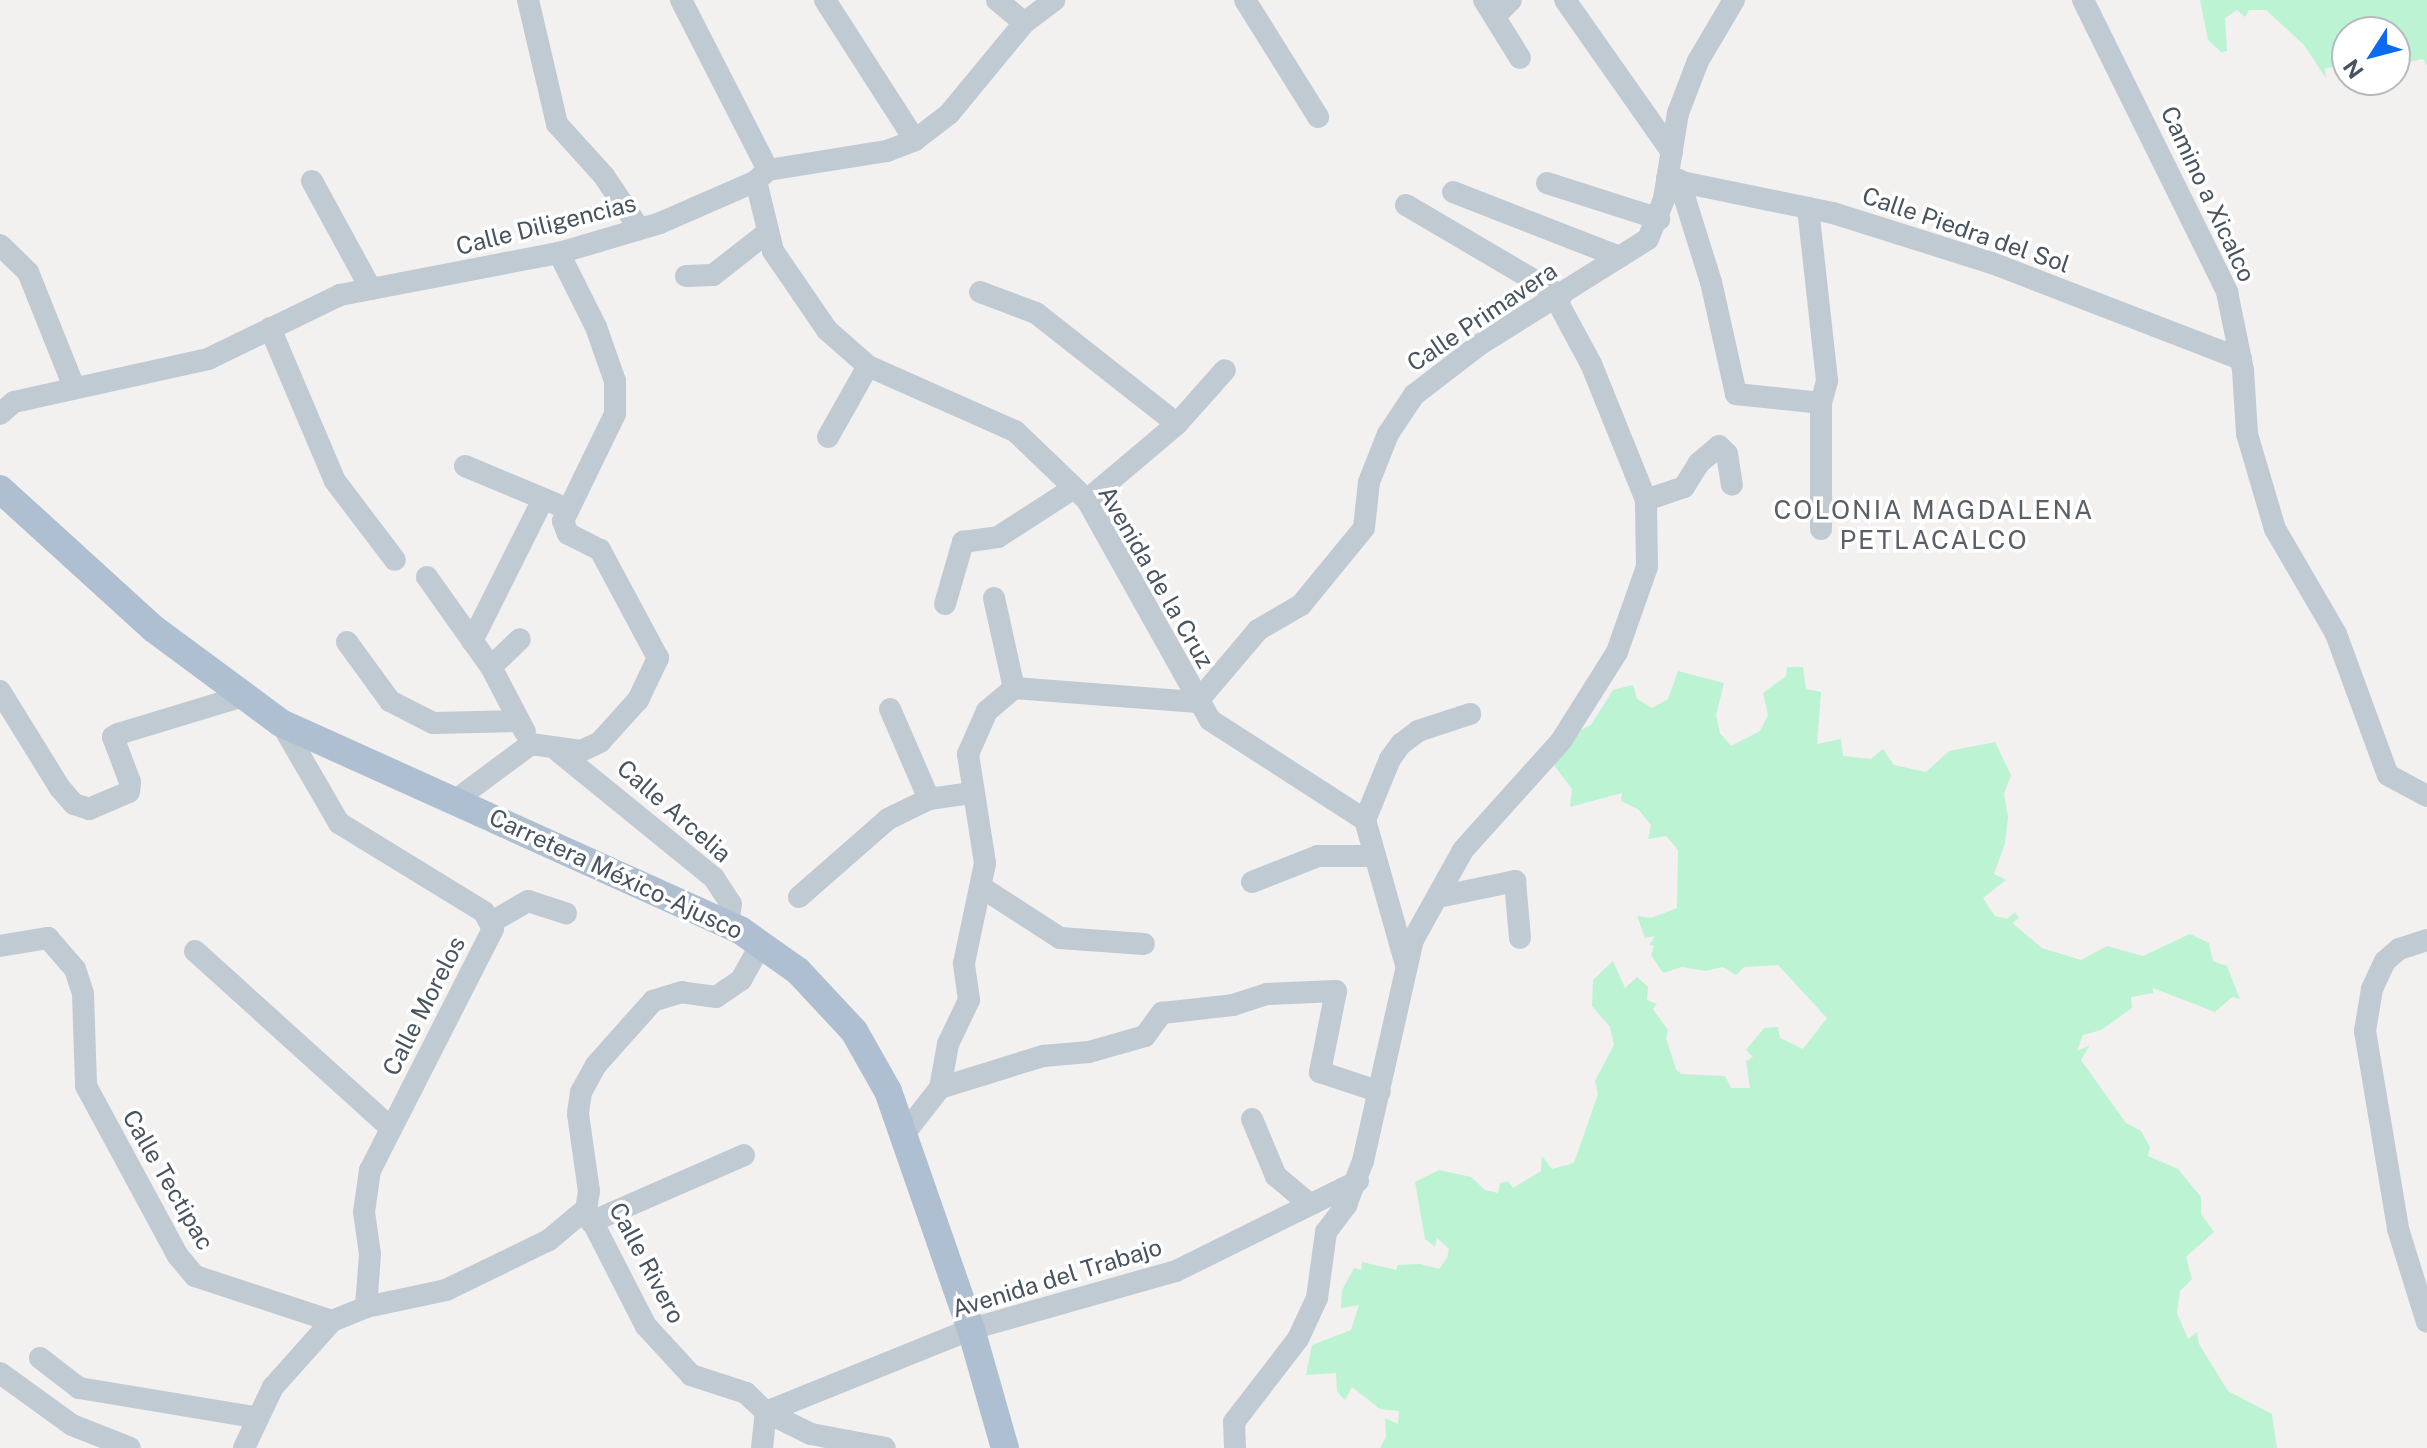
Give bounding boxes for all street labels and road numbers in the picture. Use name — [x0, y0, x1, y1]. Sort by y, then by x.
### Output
street label: Camino a Xicalco — [2155, 102, 2261, 286]
street label: Calle Piedra del Sol — [1858, 181, 2074, 279]
street label: Calle Diligencias — [453, 189, 639, 261]
street label: Calle Primavera — [1402, 256, 1562, 378]
street label: Avenida de la Cruz — [1092, 481, 1220, 673]
street label: Calle Arcelia — [611, 754, 737, 868]
street label: Carretera México-Ajusco — [485, 803, 747, 945]
street label: Calle Morelos — [377, 932, 471, 1080]
street label: Calle Tectipac — [116, 1105, 220, 1255]
street label: Calle Rivero — [603, 1198, 691, 1328]
street label: Avenida del Trabajo — [948, 1232, 1166, 1324]

